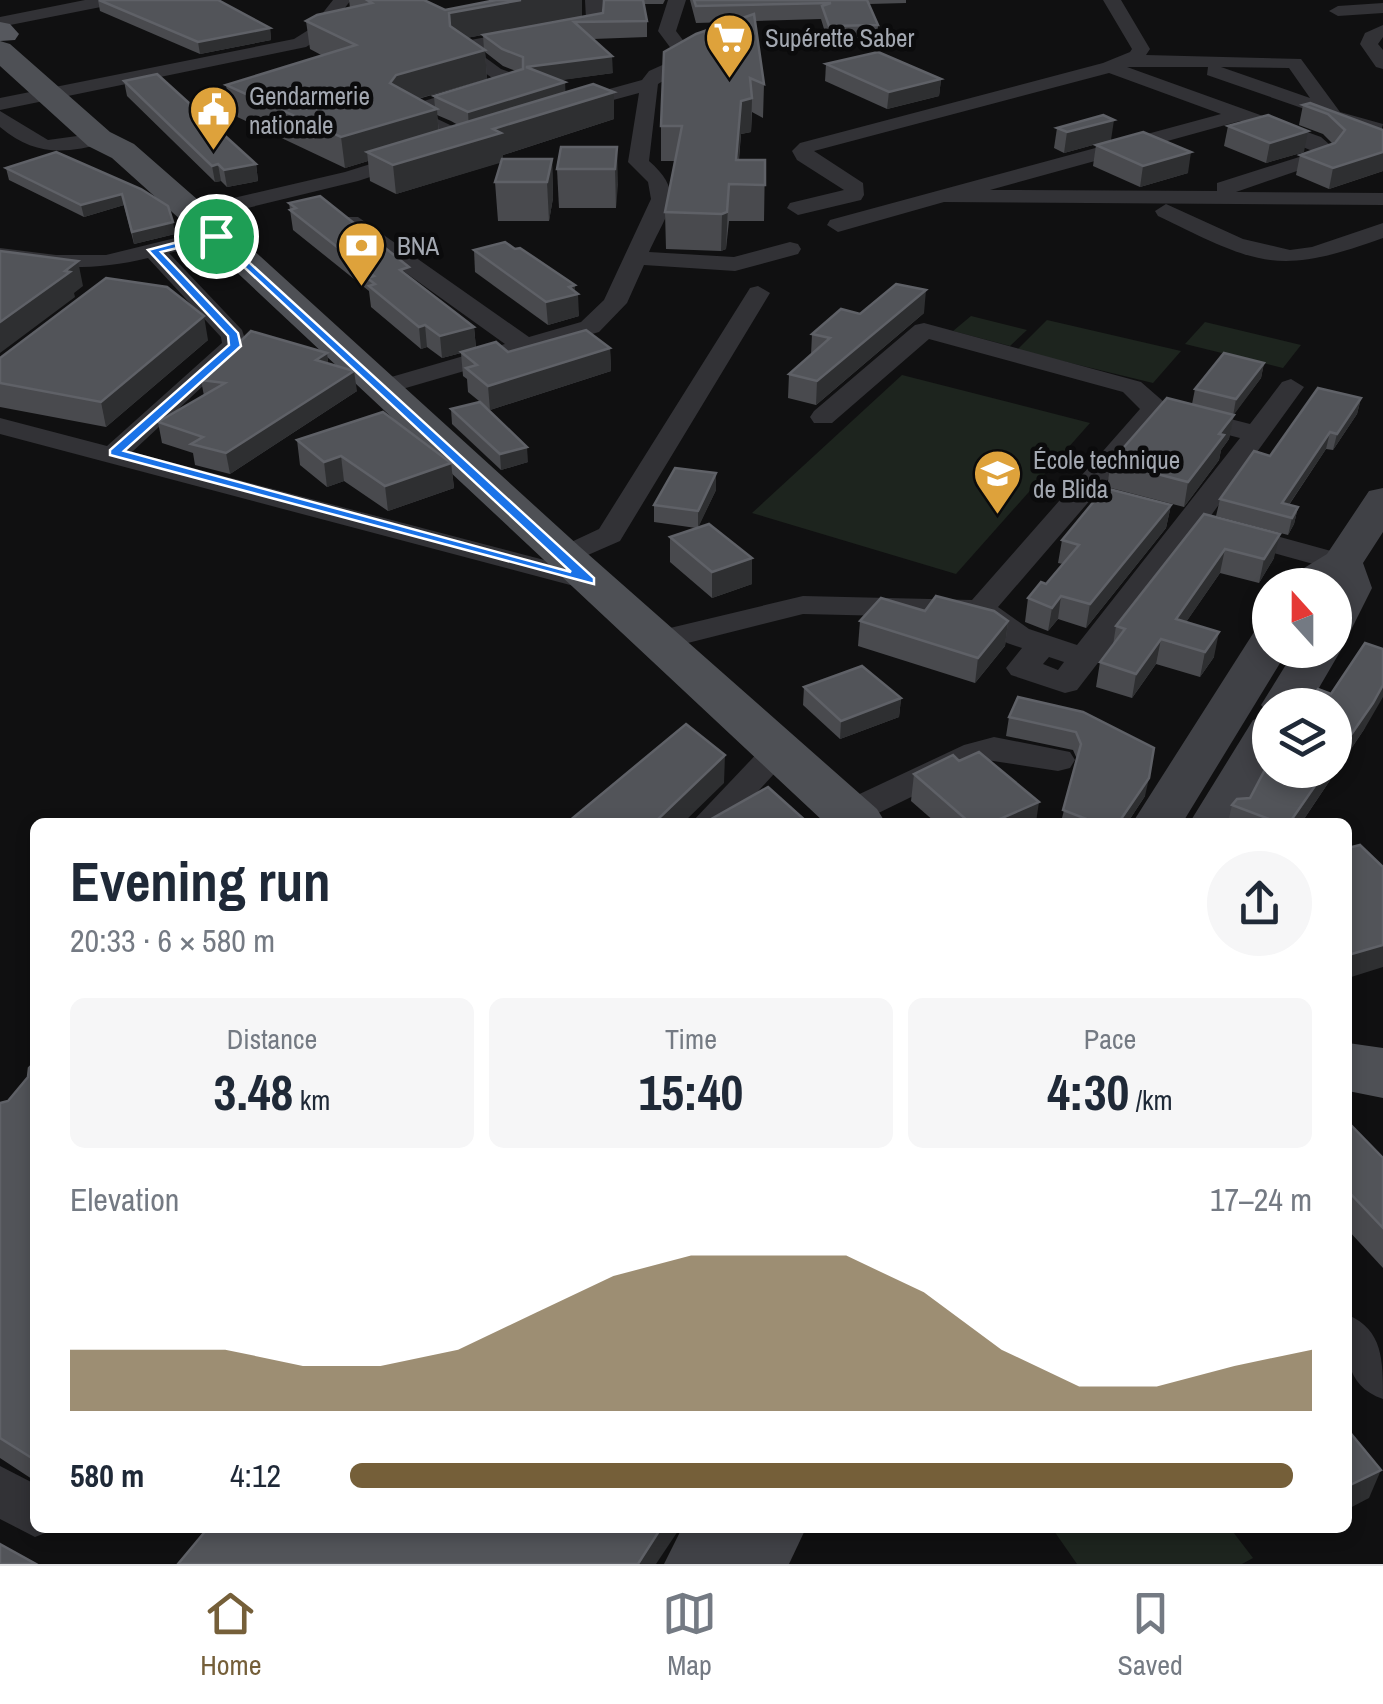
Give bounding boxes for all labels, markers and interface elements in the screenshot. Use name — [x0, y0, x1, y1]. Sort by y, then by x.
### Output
supermarket icon: Supérette Saber — [704, 12, 756, 80]
place label: Supérette Saber — [765, 21, 914, 55]
place label: Gendarmerie nationale — [249, 79, 370, 142]
public building icon: Gendarmerie nationale — [188, 84, 240, 152]
pin — [174, 194, 259, 279]
icon: arrive — [189, 209, 244, 264]
bank icon: BNA — [336, 220, 388, 288]
place label: BNA — [397, 229, 439, 263]
place label: École technique de Blida — [1033, 443, 1180, 506]
school or university icon: École technique de Blida — [972, 448, 1024, 516]
north arrow — [1252, 568, 1352, 668]
map controls — [1252, 568, 1352, 788]
button: layers — [1252, 688, 1352, 788]
text: Evening run — [70, 844, 331, 918]
button: share — [1207, 851, 1312, 956]
text: 20:33 · 6 × 580 m — [70, 919, 275, 962]
text: Distance — [227, 1020, 317, 1058]
text: Time — [665, 1020, 717, 1058]
text: Pace — [1084, 1020, 1136, 1058]
text: 3.48 — [214, 1058, 293, 1126]
text: 15:40 — [639, 1058, 743, 1126]
text: 4:30 — [1047, 1058, 1129, 1126]
text: km — [293, 1081, 330, 1119]
text: /km — [1129, 1081, 1173, 1119]
text: Elevation — [70, 1178, 179, 1221]
text: 17–24 m — [1210, 1178, 1312, 1221]
text: 580 m — [70, 1454, 144, 1497]
text: 4:12 — [230, 1454, 281, 1497]
tab: Home — [200, 1586, 262, 1684]
tab: Map — [662, 1586, 717, 1684]
tab: Saved — [1118, 1586, 1183, 1684]

